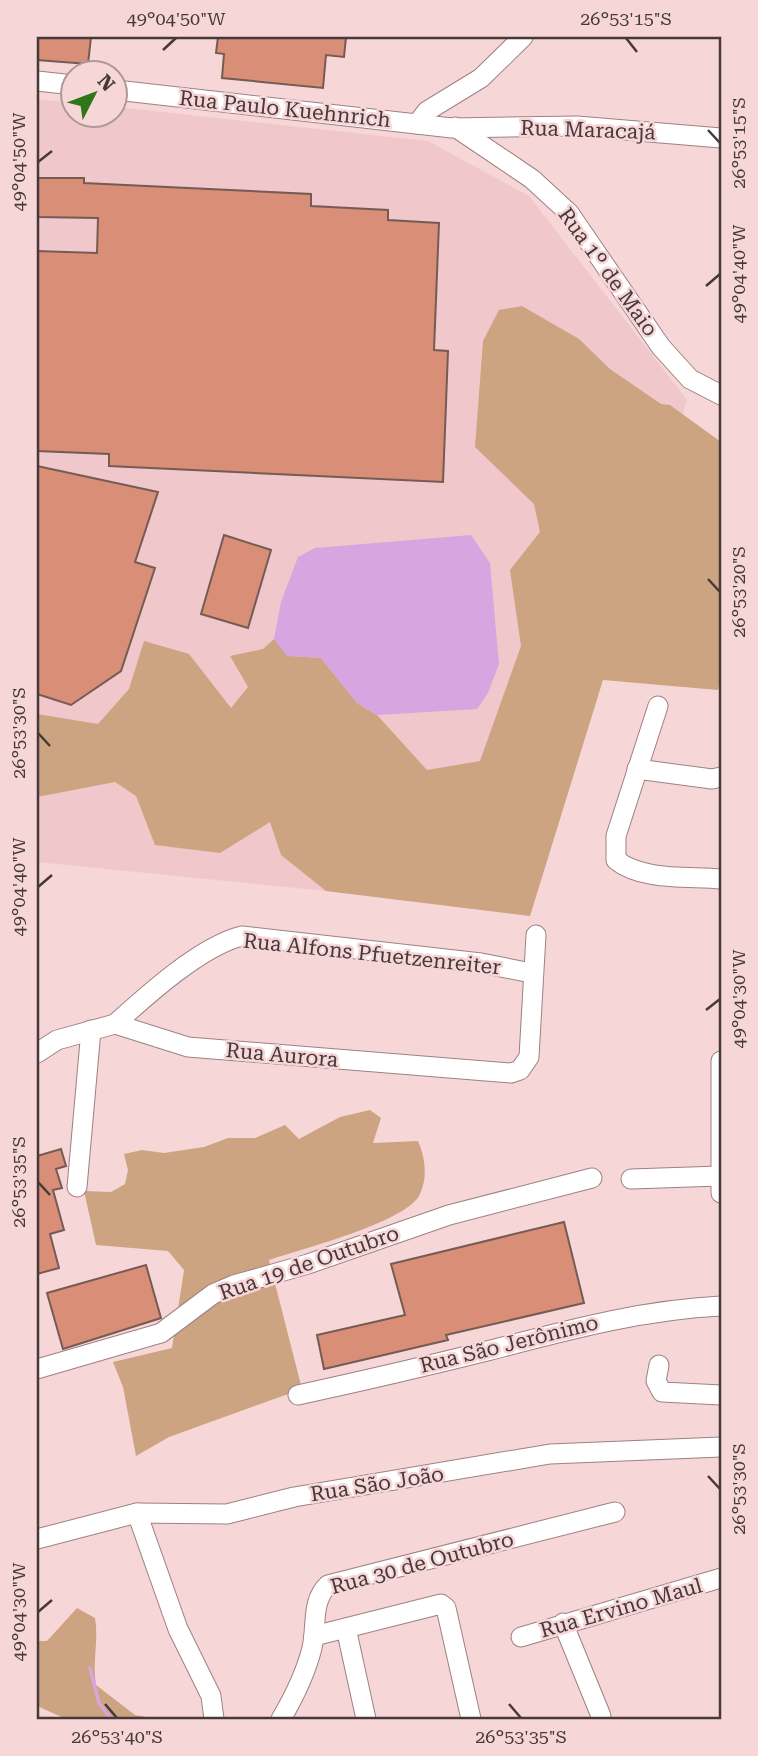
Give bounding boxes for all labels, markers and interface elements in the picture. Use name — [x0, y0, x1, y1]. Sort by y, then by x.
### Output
text: 49°04'50"W — [127, 8, 226, 29]
text: 26°53'15"S — [580, 8, 672, 29]
north arrow — [60, 60, 130, 130]
text: N — [93, 70, 120, 96]
street label: Rua Paulo Kuehnrich — [178, 86, 393, 132]
text: 26°53'15"S — [728, 97, 749, 189]
text: 49°04'50"W — [8, 112, 29, 211]
street label: Rua Maracajá — [520, 116, 657, 144]
street label: Rua 1º de Maio — [553, 203, 663, 341]
text: 49°04'40"W — [728, 224, 749, 323]
text: 26°53'20"S — [728, 546, 749, 638]
text: 26°53'30"S — [8, 687, 29, 779]
text: 49°04'40"W — [8, 837, 29, 936]
street label: Rua Alfons Pfuetzenreiter — [242, 929, 502, 980]
text: 49°04'30"W — [728, 949, 749, 1048]
street label: Rua Aurora — [225, 1038, 340, 1072]
text: 26°53'35"S — [8, 1136, 29, 1228]
street label: Rua 19 de Outubro — [216, 1221, 402, 1305]
street label: Rua São Jerônimo — [417, 1310, 601, 1378]
text: 26°53'30"S — [728, 1443, 749, 1535]
street label: Rua São João — [309, 1462, 445, 1506]
street label: Rua 30 de Outubro — [328, 1527, 516, 1599]
text: 49°04'30"W — [8, 1562, 29, 1661]
street label: Rua Ervino Maul — [537, 1573, 705, 1643]
text: 26°53'40"S — [71, 1726, 163, 1747]
text: 26°53'35"S — [475, 1726, 567, 1747]

